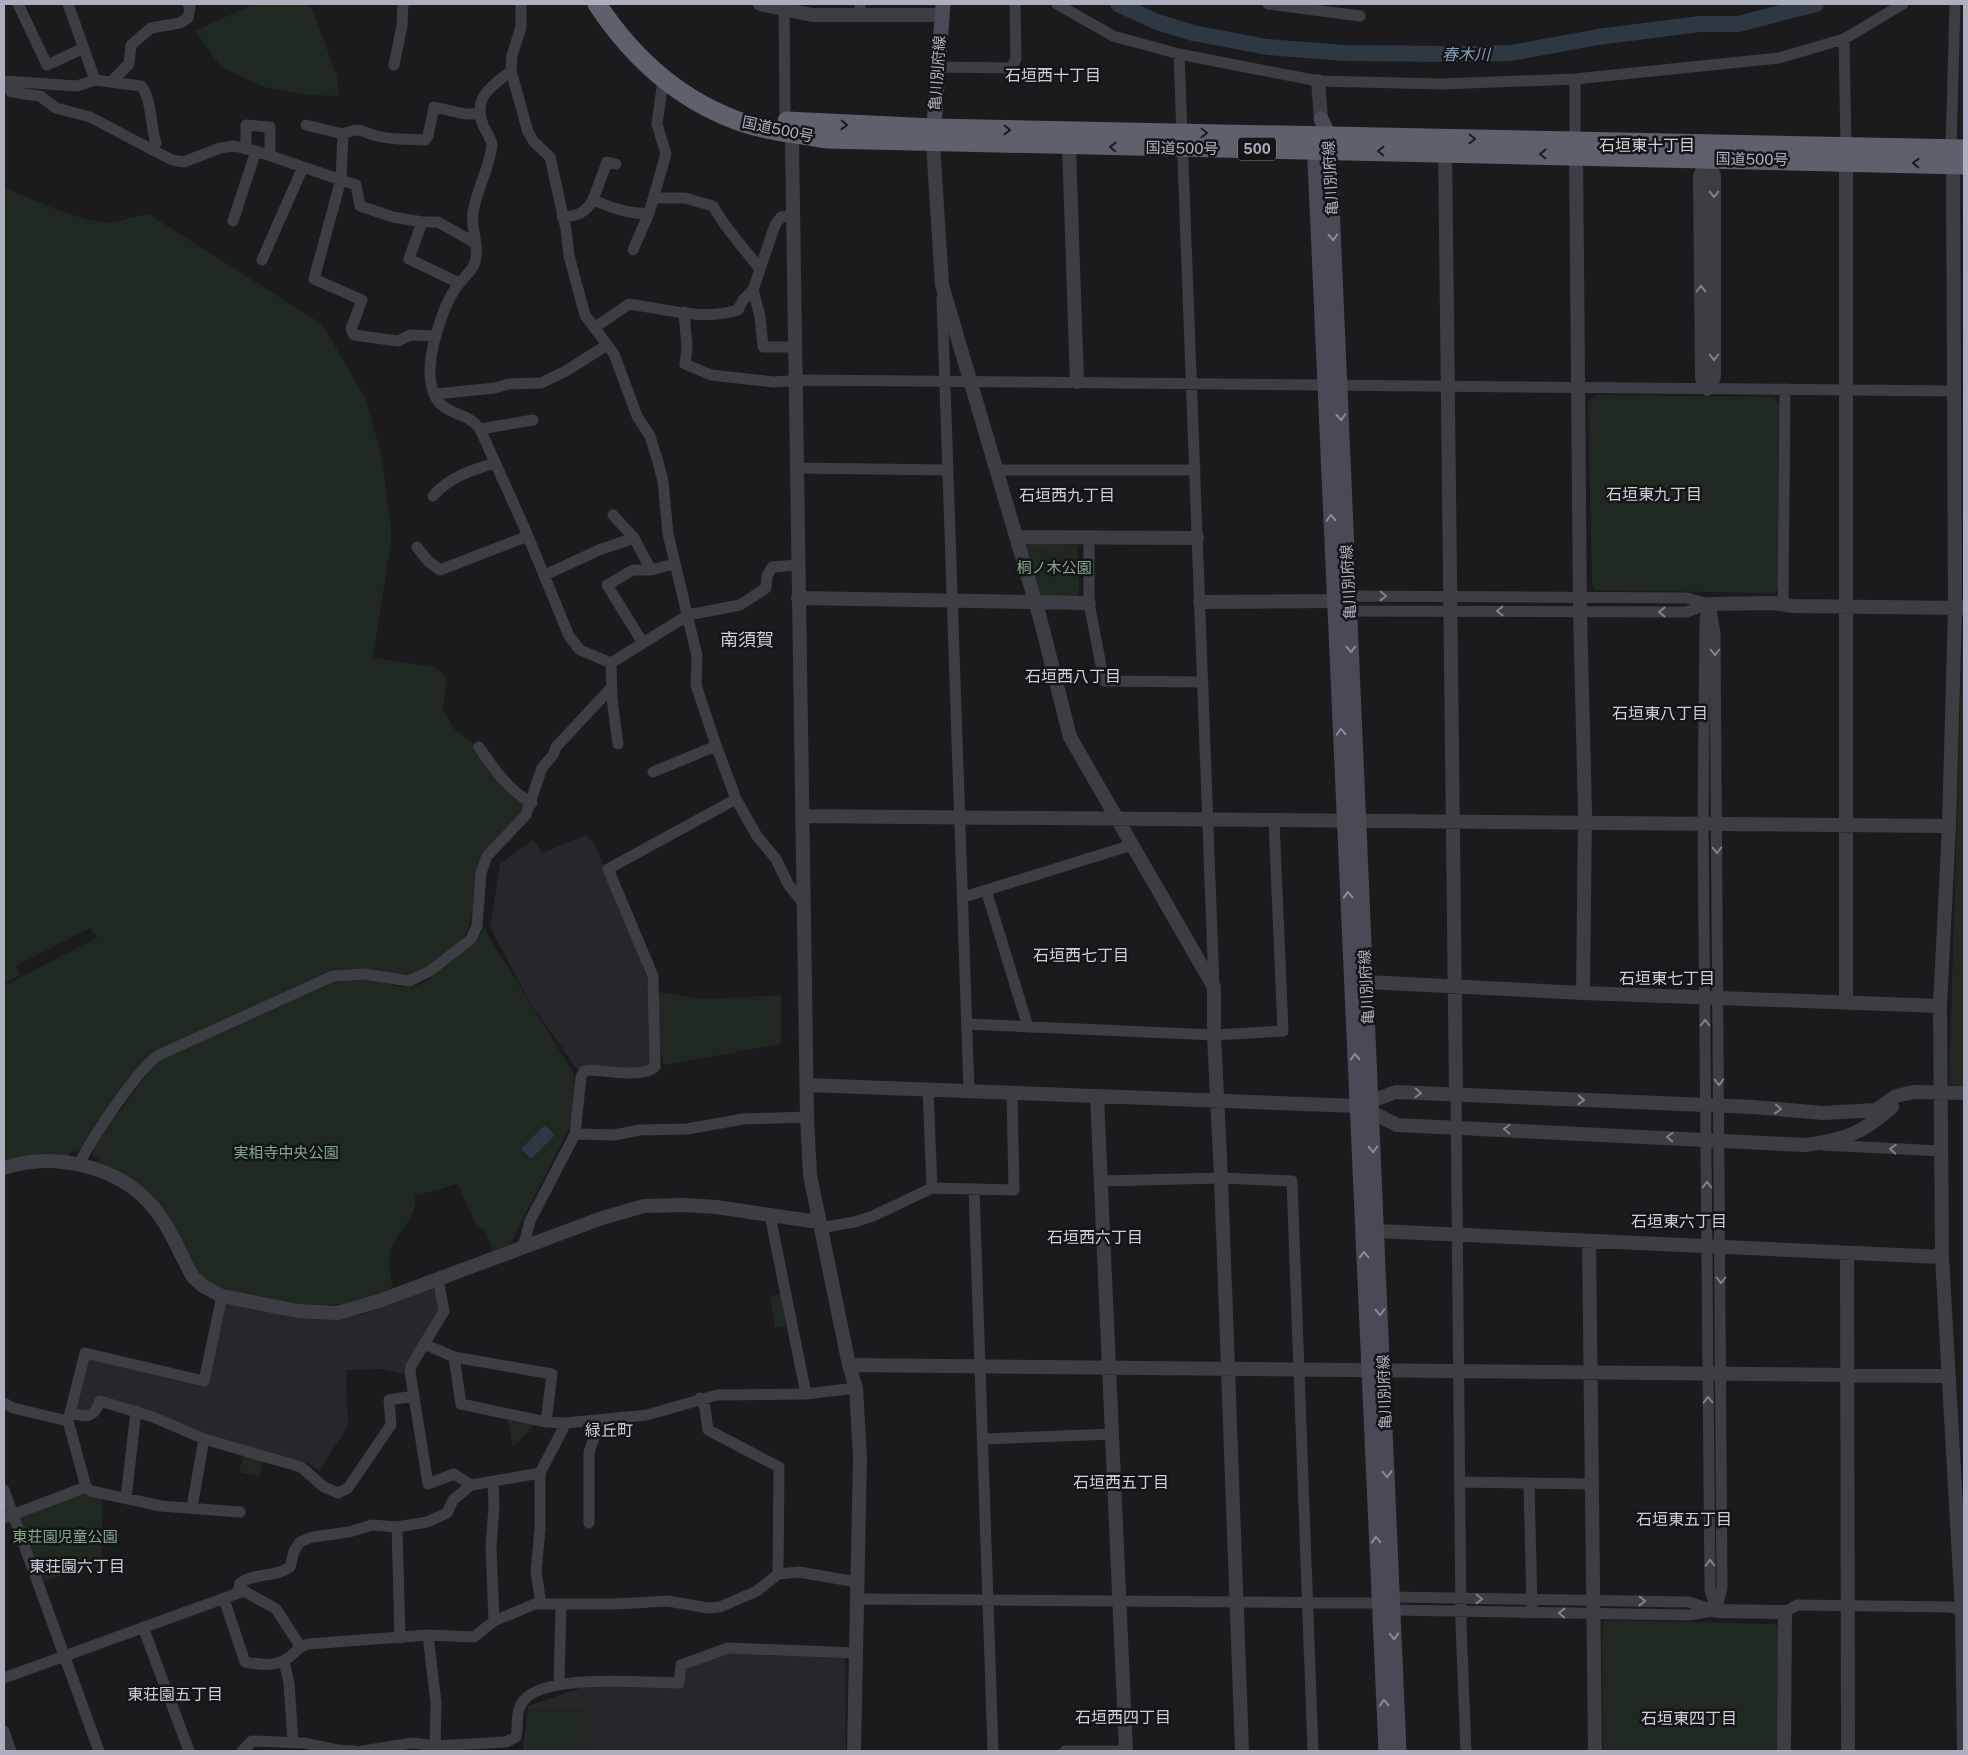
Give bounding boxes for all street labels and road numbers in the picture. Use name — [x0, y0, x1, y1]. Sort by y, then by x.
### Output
street label: 亀川別府線 — [926, 35, 948, 111]
street label: 国道500号 — [741, 113, 815, 145]
road number: 500 — [1238, 138, 1276, 160]
street label: 国道500号 — [1145, 139, 1219, 157]
street label: 亀川別府線 — [1320, 140, 1340, 216]
street label: 国道500号 — [1715, 150, 1789, 168]
street label: 亀川別府線 — [1338, 544, 1358, 620]
street label: 亀川別府線 — [1356, 949, 1376, 1025]
street label: 亀川別府線 — [1374, 1354, 1394, 1430]

